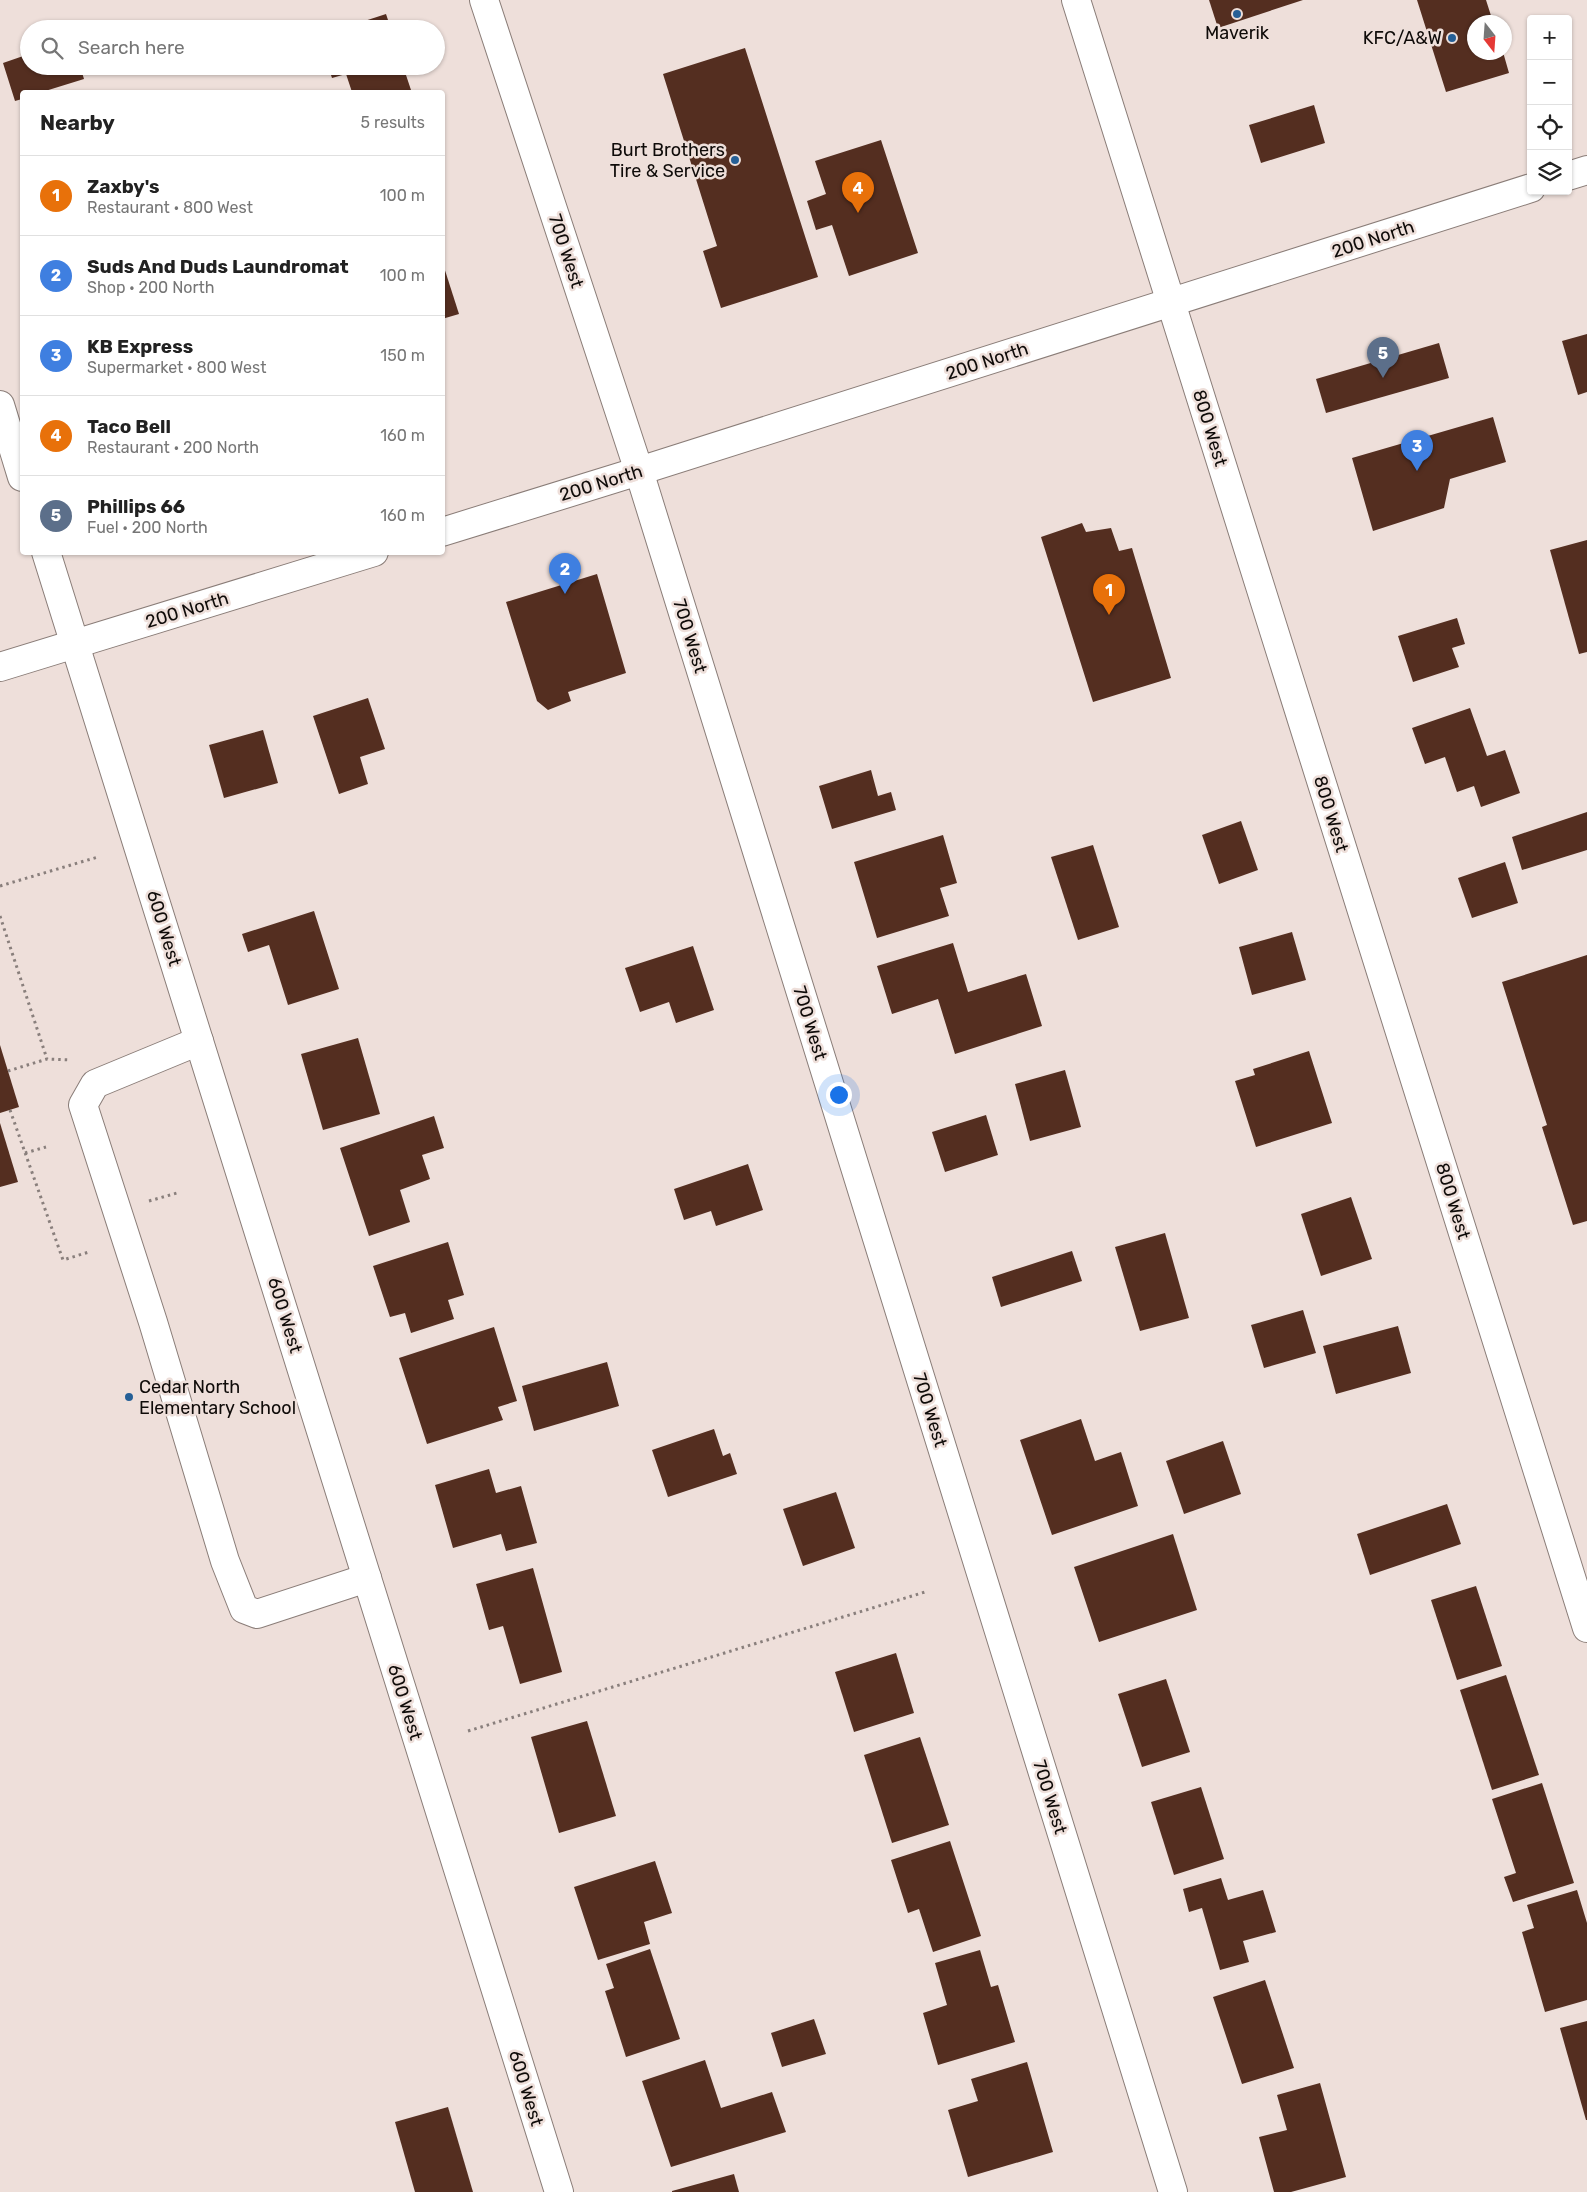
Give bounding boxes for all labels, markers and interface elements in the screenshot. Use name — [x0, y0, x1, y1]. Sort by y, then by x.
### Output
marker: Maverik — [1231, 8, 1243, 20]
north arrow — [1467, 15, 1512, 60]
map controls — [1527, 15, 1572, 195]
button: + — [1527, 15, 1572, 60]
search box — [20, 20, 445, 75]
place label: Maverik — [1205, 22, 1270, 44]
place label: KFC/A&W — [1363, 27, 1442, 49]
marker: KFC/A&W — [1446, 32, 1458, 44]
icon: search — [38, 34, 66, 62]
text: Search here — [78, 36, 185, 59]
button: − — [1527, 60, 1572, 105]
button: locate — [1527, 105, 1572, 150]
text: Nearby — [40, 110, 115, 135]
text: 5 results — [361, 113, 425, 132]
place label: Burt Brothers Tire & Service — [610, 139, 725, 182]
button: layers — [1527, 150, 1572, 195]
marker: Burt Brothers Tire & Service — [729, 154, 741, 166]
pin: 4 — [842, 172, 874, 213]
text: Zaxby's — [87, 175, 159, 198]
text: 1 — [52, 186, 60, 205]
text: 100 m — [380, 186, 425, 205]
text: Restaurant · 800 West — [87, 198, 253, 217]
street label: 700 West — [544, 211, 588, 291]
street label: 200 North — [1329, 215, 1417, 263]
text: Suds And Duds Laundromat — [87, 255, 349, 278]
text: 2 — [51, 266, 61, 285]
text: 100 m — [380, 266, 425, 285]
text: Shop · 200 North — [87, 278, 215, 297]
text: KB Express — [87, 335, 193, 358]
street label: 200 North — [943, 337, 1031, 385]
pin: 5 — [1367, 337, 1399, 378]
text: 3 — [51, 346, 61, 365]
text: 150 m — [380, 346, 425, 365]
text: Supermarket · 800 West — [87, 358, 266, 377]
street label: 800 West — [1188, 387, 1232, 469]
text: Taco Bell — [87, 415, 171, 438]
text: 4 — [51, 426, 61, 445]
text: 160 m — [380, 426, 425, 445]
pin: 3 — [1401, 430, 1433, 471]
text: Restaurant · 200 North — [87, 438, 259, 457]
street label: 200 North — [557, 460, 645, 506]
text: Phillips 66 — [87, 495, 185, 518]
text: 5 — [51, 506, 61, 525]
text: 160 m — [380, 506, 425, 525]
text: Fuel · 200 North — [87, 518, 208, 537]
pin: 2 — [549, 553, 581, 594]
pin: 1 — [1093, 574, 1125, 615]
street label: 200 North — [143, 587, 231, 633]
street label: 700 West — [668, 596, 712, 676]
street label: 800 West — [1309, 773, 1353, 855]
street label: 600 West — [142, 887, 186, 969]
street label: 700 West — [788, 983, 832, 1063]
your location — [826, 1082, 852, 1108]
street label: 800 West — [1431, 1160, 1475, 1242]
street label: 600 West — [263, 1274, 307, 1356]
street label: 700 West — [908, 1370, 952, 1450]
place label: Cedar North Elementary School — [139, 1376, 296, 1419]
marker: Cedar North Elementary School — [123, 1391, 135, 1403]
street label: 600 West — [383, 1661, 427, 1743]
street label: 700 West — [1028, 1757, 1072, 1837]
street label: 600 West — [504, 2047, 548, 2129]

